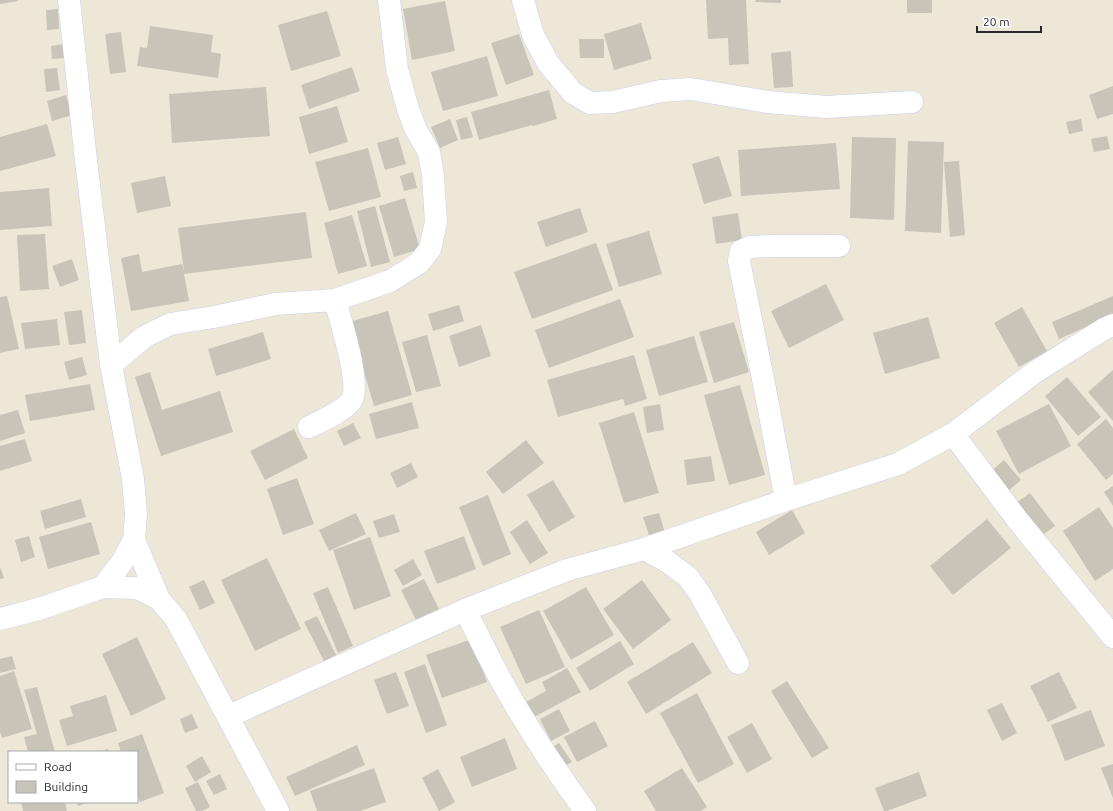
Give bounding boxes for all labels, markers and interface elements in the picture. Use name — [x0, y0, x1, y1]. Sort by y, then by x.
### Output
scale bar — [977, 8, 1041, 34]
text: 20 m — [983, 15, 1010, 28]
legend — [8, 751, 138, 803]
text: Road — [44, 760, 72, 773]
text: Building — [44, 780, 88, 793]

